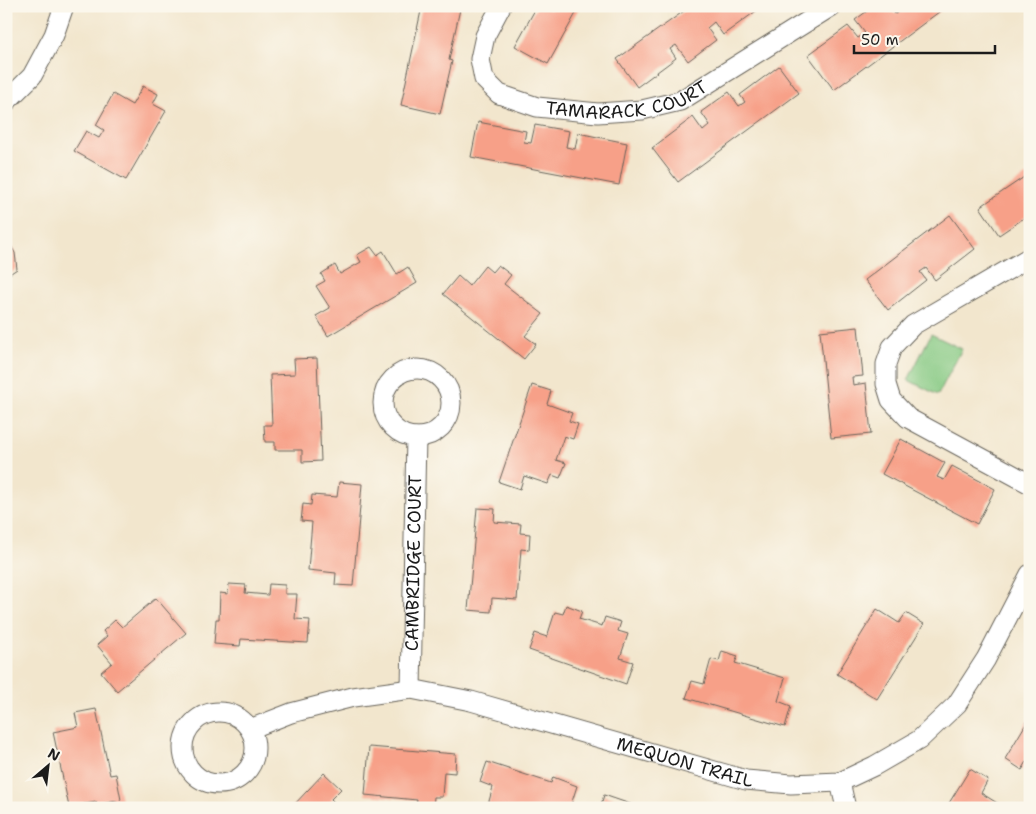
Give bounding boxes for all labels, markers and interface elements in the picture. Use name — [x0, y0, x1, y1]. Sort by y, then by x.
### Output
scale bar — [854, 22, 995, 54]
text: 50 m — [861, 30, 899, 50]
street label: TAMARACK COURT — [545, 75, 712, 125]
street label: CAMBRIDGE COURT — [400, 475, 427, 651]
street label: MEQUON TRAIL — [614, 731, 753, 793]
north arrow — [22, 742, 72, 792]
text: N — [45, 744, 63, 765]

